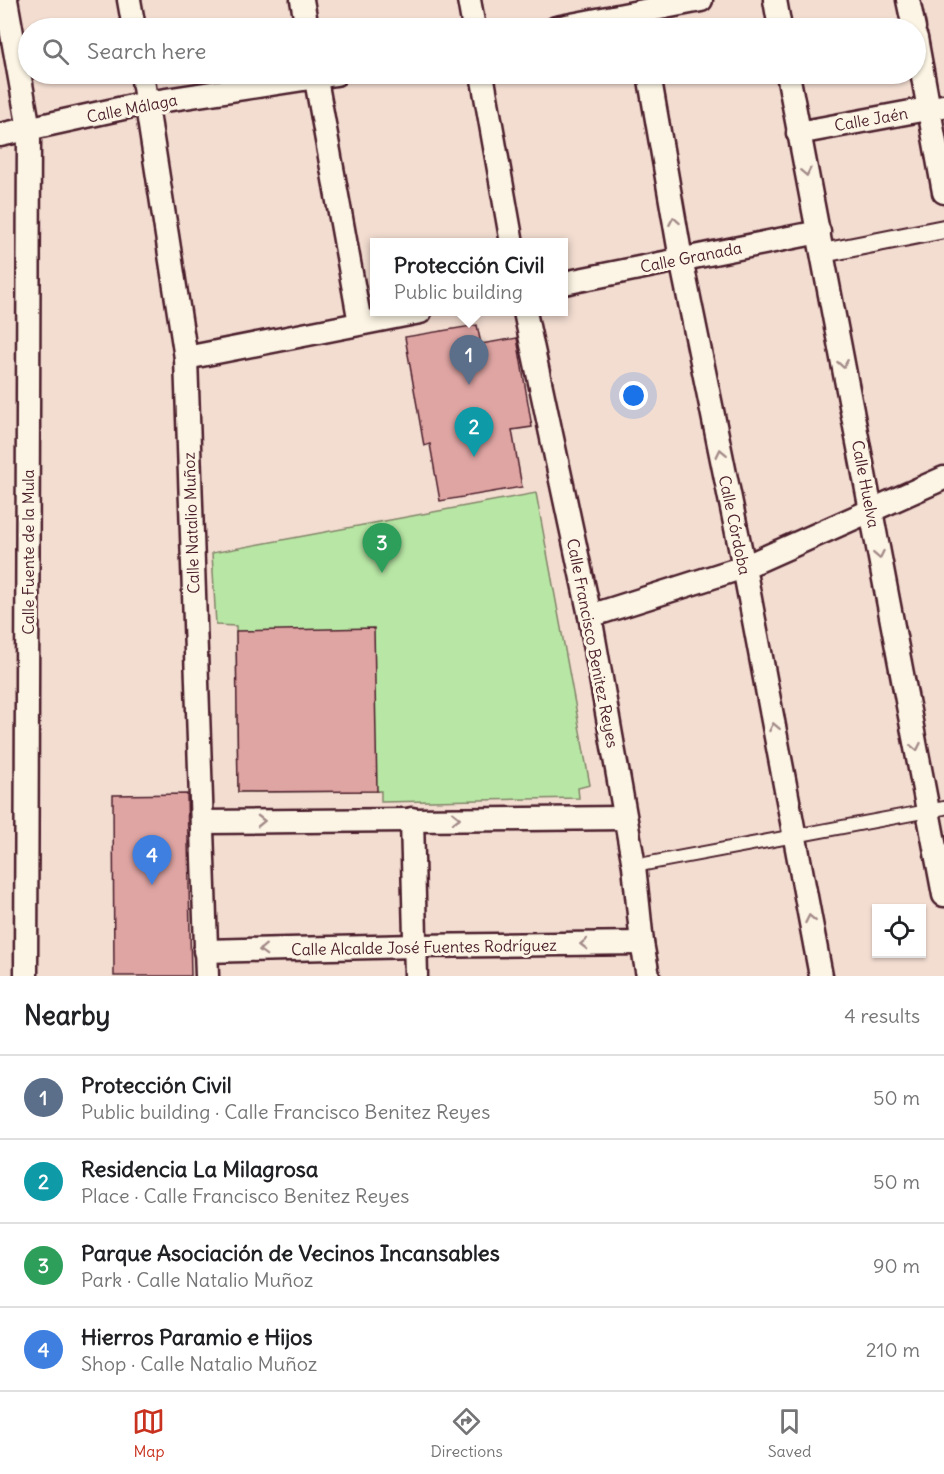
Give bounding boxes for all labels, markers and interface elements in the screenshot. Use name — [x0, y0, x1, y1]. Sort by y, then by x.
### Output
search box — [18, 18, 926, 84]
icon: search — [39, 35, 72, 68]
text: Search here — [87, 37, 206, 65]
street label: Calle Málaga — [85, 89, 179, 127]
street label: Calle Jaén — [833, 103, 909, 135]
one-way arrow — [799, 167, 812, 177]
one-way arrow — [668, 216, 681, 226]
street label: Calle Granada — [639, 237, 743, 277]
popup — [370, 238, 568, 316]
text: Protección Civil — [394, 251, 544, 279]
text: Public building — [394, 279, 523, 304]
pin: 1 — [450, 336, 488, 385]
one-way arrow — [836, 358, 849, 368]
your location — [619, 381, 648, 410]
pin: 2 — [454, 408, 494, 457]
street label: Calle Huelva — [848, 438, 884, 530]
one-way arrow — [715, 448, 728, 458]
street label: Calle Natalio Muñoz — [179, 451, 203, 594]
street label: Calle Fuente de la Mula — [18, 469, 38, 635]
street label: Calle Córdoba — [715, 473, 755, 577]
pin: 3 — [362, 524, 401, 573]
street label: Calle Francisco Benitez Reyes — [563, 537, 623, 749]
one-way arrow — [872, 550, 885, 560]
one-way arrow — [768, 722, 781, 732]
one-way arrow — [909, 742, 922, 752]
one-way arrow — [451, 812, 460, 825]
one-way arrow — [256, 815, 265, 827]
pin: 4 — [132, 836, 172, 885]
map controls — [872, 904, 926, 958]
button: locate — [872, 904, 926, 958]
one-way arrow — [804, 914, 817, 924]
street label: Calle Alcalde José Fuentes Rodríguez — [291, 935, 557, 959]
one-way arrow — [579, 938, 588, 950]
one-way arrow — [258, 943, 267, 956]
text: Nearby — [24, 999, 110, 1032]
text: 4 results — [844, 1003, 920, 1028]
text: Protección Civil — [81, 1071, 232, 1099]
text: 1 — [40, 1085, 47, 1110]
text: 50 m — [873, 1085, 920, 1110]
text: Public building · Calle Francisco Benitez Reyes — [81, 1099, 490, 1124]
text: Residencia La Milagrosa — [81, 1155, 318, 1183]
text: 2 — [38, 1169, 49, 1194]
text: 50 m — [873, 1169, 920, 1194]
text: Place · Calle Francisco Benitez Reyes — [81, 1183, 409, 1208]
text: Parque Asociación de Vecinos Incansables — [81, 1239, 500, 1267]
text: 3 — [38, 1253, 49, 1278]
text: 90 m — [873, 1253, 920, 1278]
text: Park · Calle Natalio Muñoz — [81, 1267, 313, 1292]
text: Hierros Paramio e Hijos — [81, 1323, 312, 1351]
text: 4 — [38, 1337, 49, 1362]
text: 210 m — [866, 1337, 920, 1362]
text: Shop · Calle Natalio Muñoz — [81, 1351, 317, 1376]
tab: Map — [132, 1405, 165, 1461]
tab: Directions — [430, 1405, 503, 1461]
tab: Saved — [768, 1405, 812, 1461]

